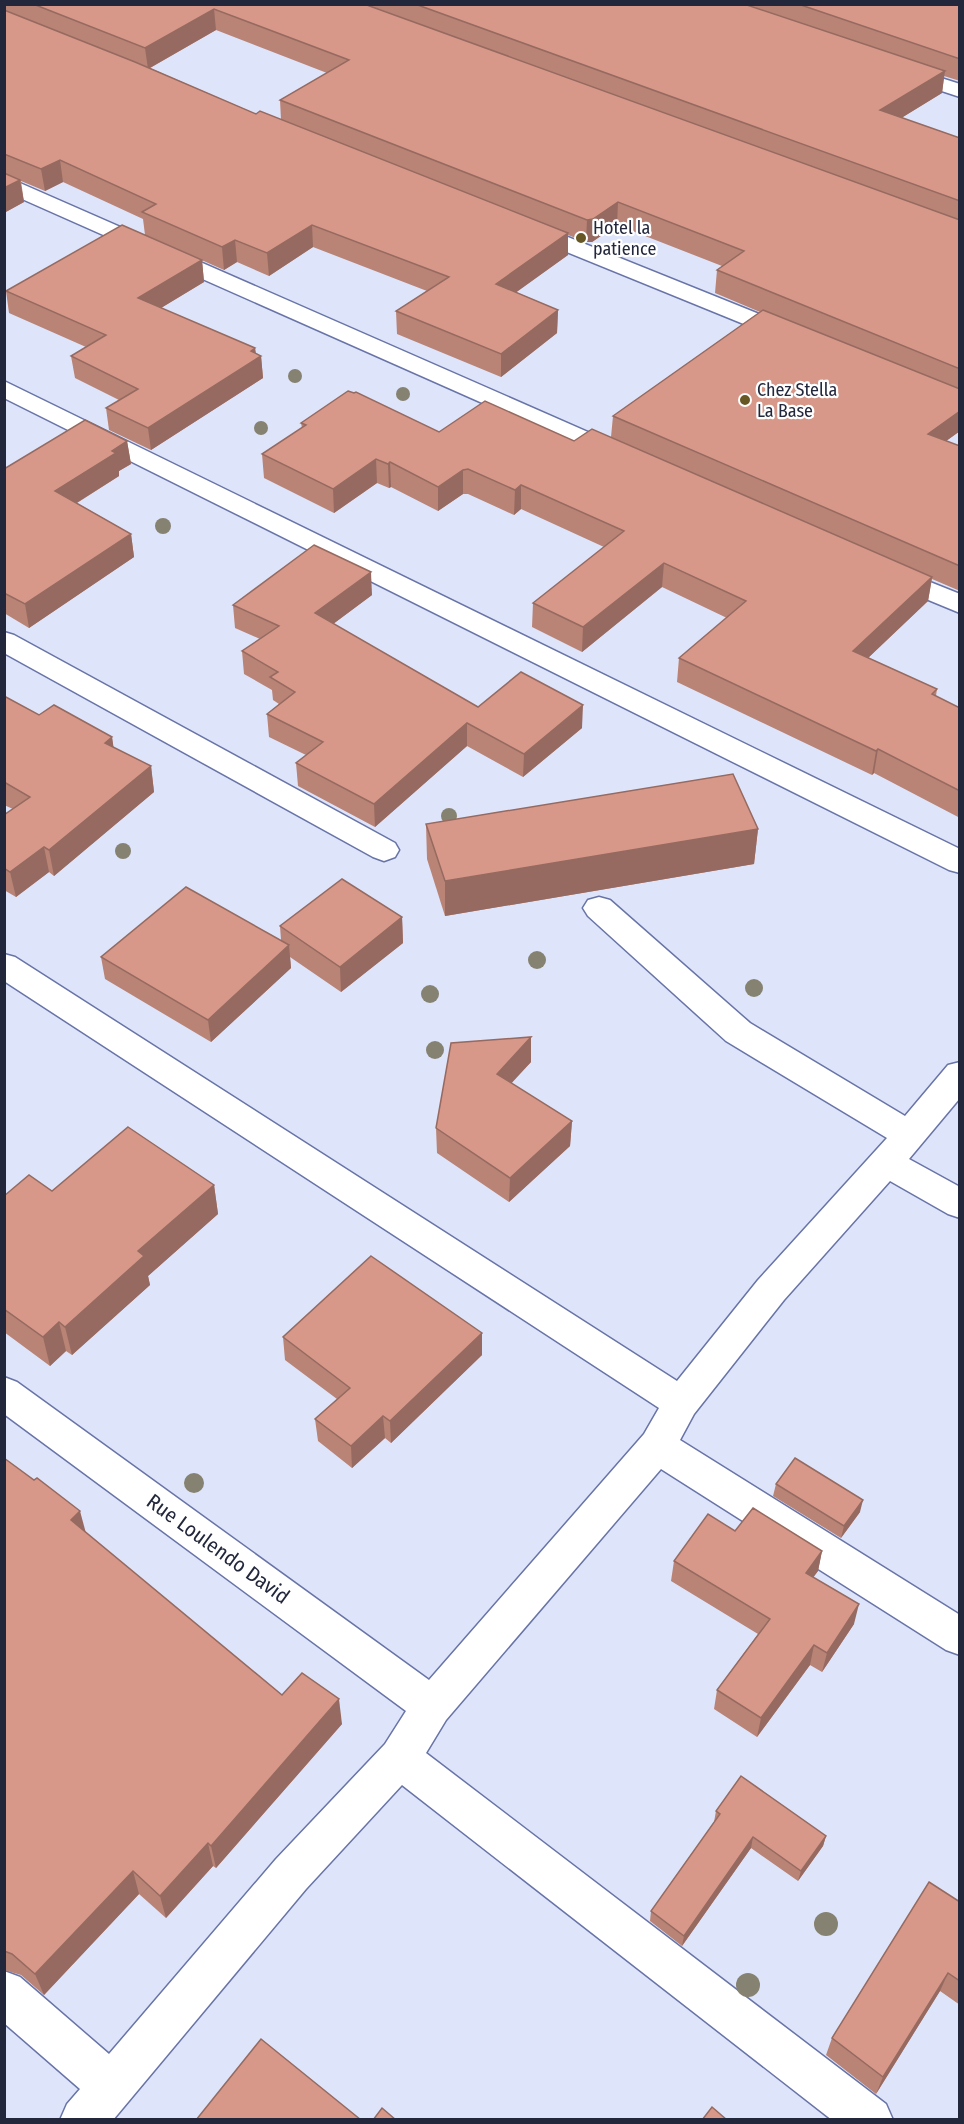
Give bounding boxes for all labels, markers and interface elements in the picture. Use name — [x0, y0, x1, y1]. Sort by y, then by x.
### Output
place label: Hotel la patience — [593, 217, 656, 260]
marker: Hotel la patience — [574, 231, 588, 245]
place label: Chez Stella La Base — [757, 379, 837, 422]
marker: Chez Stella La Base — [738, 393, 752, 407]
street label: Rue Loulendo David — [141, 1488, 295, 1610]

